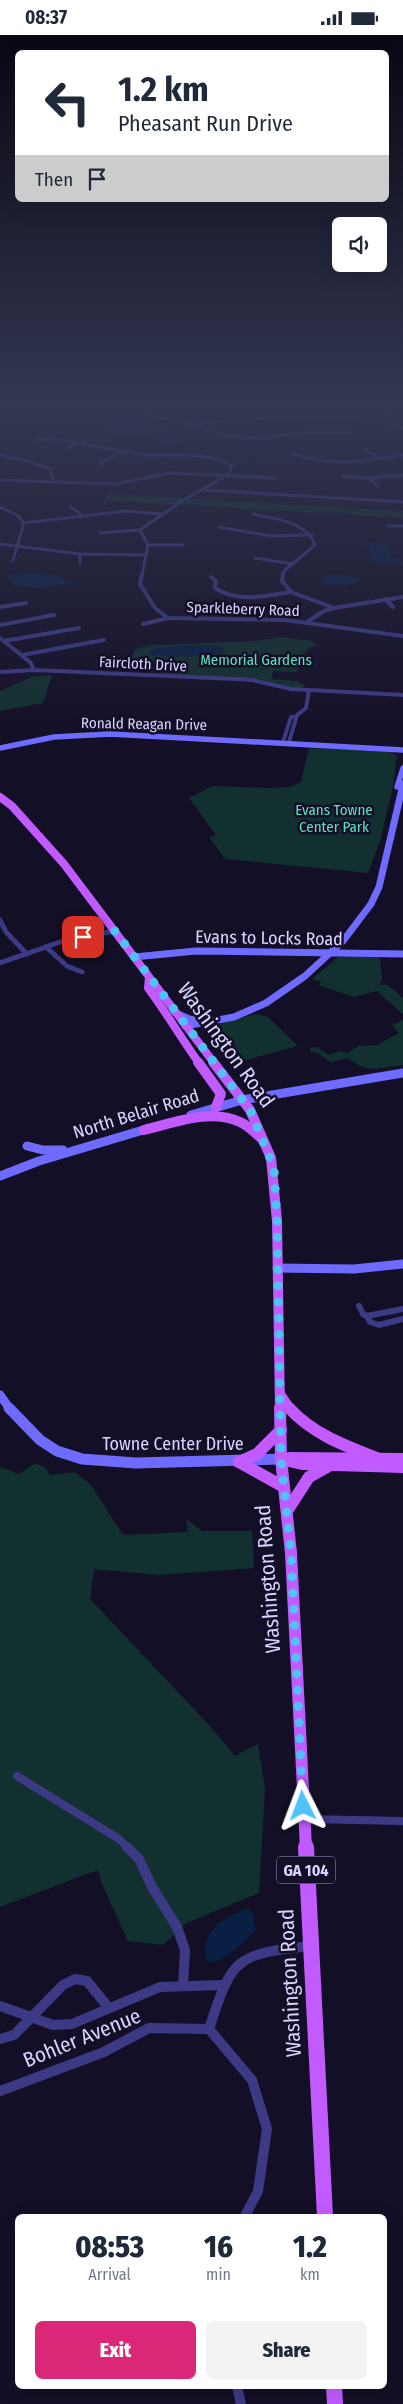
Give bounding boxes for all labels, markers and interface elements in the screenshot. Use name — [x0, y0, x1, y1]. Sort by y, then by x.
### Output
text: 08:37 — [25, 6, 67, 29]
text: 1.2 km — [118, 68, 209, 110]
icon: left — [35, 70, 100, 135]
text: Pheasant Run Drive — [118, 110, 293, 137]
icon: arrive — [83, 165, 111, 193]
text: Then — [35, 168, 73, 191]
map controls — [332, 217, 387, 272]
button: sound — [332, 217, 387, 272]
street label: Sparkleberry Road — [186, 598, 300, 620]
park label: Memorial Gardens — [200, 651, 312, 669]
street label: Faircloth Drive — [99, 653, 187, 675]
street label: Ronald Reagan Drive — [81, 714, 207, 734]
park label: Evans Towne Center Park — [295, 801, 373, 836]
pin — [62, 916, 104, 958]
icon: arrive — [69, 923, 97, 951]
street label: Evans to Locks Road — [195, 926, 343, 950]
street label: Washington Road — [172, 977, 280, 1113]
street label: North Belair Road — [70, 1084, 202, 1144]
street label: Towne Center Drive — [102, 1433, 244, 1455]
street label: Washington Road — [250, 1504, 286, 1654]
position arrow — [276, 1779, 328, 1831]
road number: GA 104 — [277, 1857, 335, 1883]
street label: Washington Road — [273, 1908, 307, 2058]
street label: Bohler Avenue — [19, 2003, 145, 2073]
text: 08:53 — [75, 2229, 144, 2265]
text: 16 — [204, 2229, 233, 2265]
text: 1.2 — [293, 2229, 327, 2265]
text: Arrival — [88, 2265, 131, 2284]
text: min — [206, 2265, 231, 2284]
text: km — [300, 2265, 320, 2284]
button: Exit — [35, 2321, 196, 2379]
button: Share — [206, 2321, 367, 2379]

